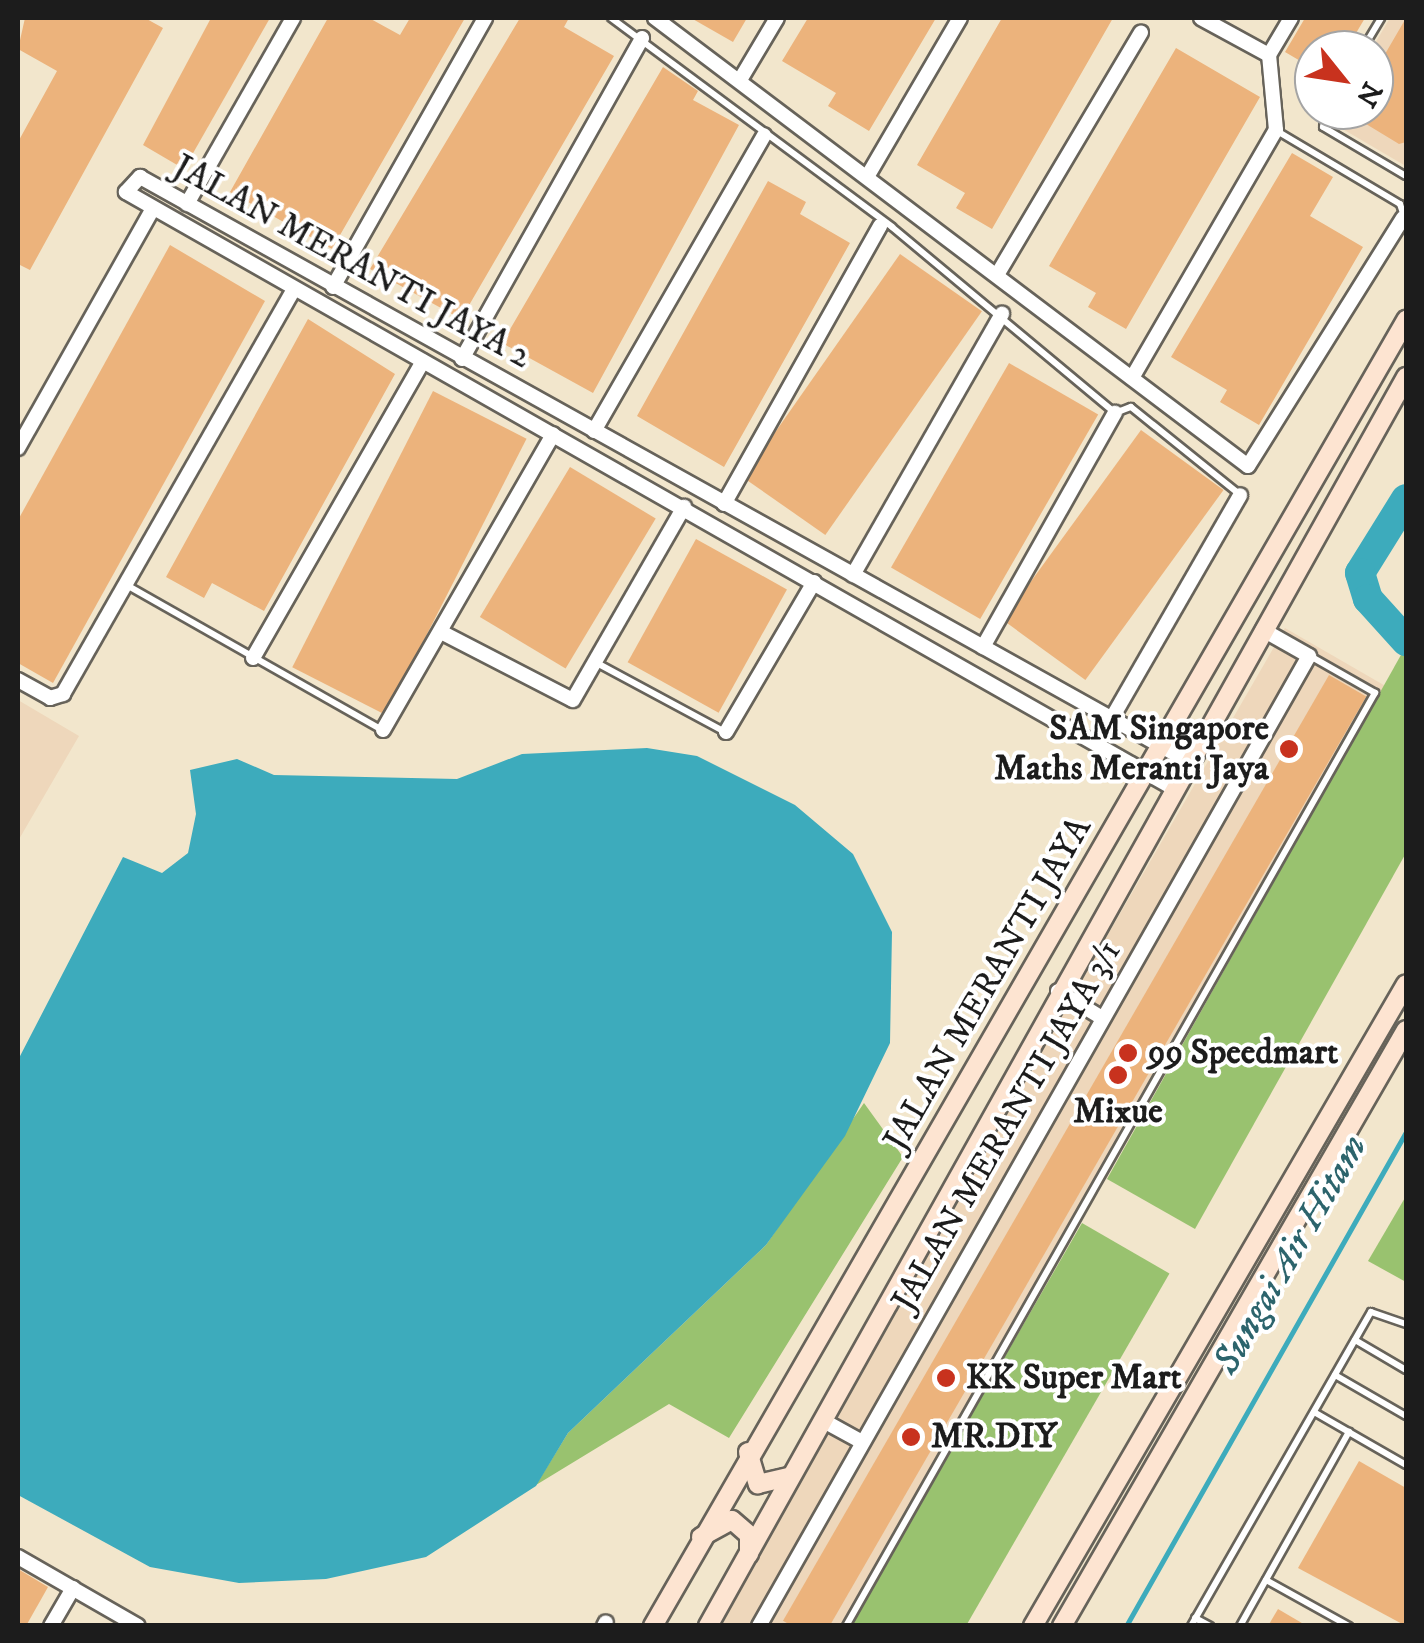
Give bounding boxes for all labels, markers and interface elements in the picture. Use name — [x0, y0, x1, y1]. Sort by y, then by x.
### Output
north arrow — [1294, 30, 1394, 130]
text: N — [1348, 76, 1390, 113]
street label: JALAN MERANTI JAYA 2 — [166, 146, 538, 378]
place label: SAM Singapore Maths Meranti Jaya — [994, 708, 1269, 790]
marker: SAM Singapore Maths Meranti Jaya — [1278, 738, 1300, 760]
street label: JALAN MERANTI JAYA — [875, 810, 1101, 1158]
street label: JALAN MERANTI JAYA 3/1 — [884, 933, 1130, 1319]
place label: 99 Speedmart — [1148, 1032, 1338, 1074]
marker: 99 Speedmart — [1117, 1042, 1139, 1064]
marker: Mixue — [1107, 1064, 1129, 1086]
place label: Mixue — [1073, 1091, 1163, 1133]
water label: Sungai Air Hitam — [1204, 1127, 1378, 1383]
place label: KK Super Mart — [966, 1357, 1182, 1399]
marker: KK Super Mart — [935, 1367, 957, 1389]
place label: MR.DIY — [931, 1416, 1057, 1458]
marker: MR.DIY — [900, 1426, 922, 1448]

